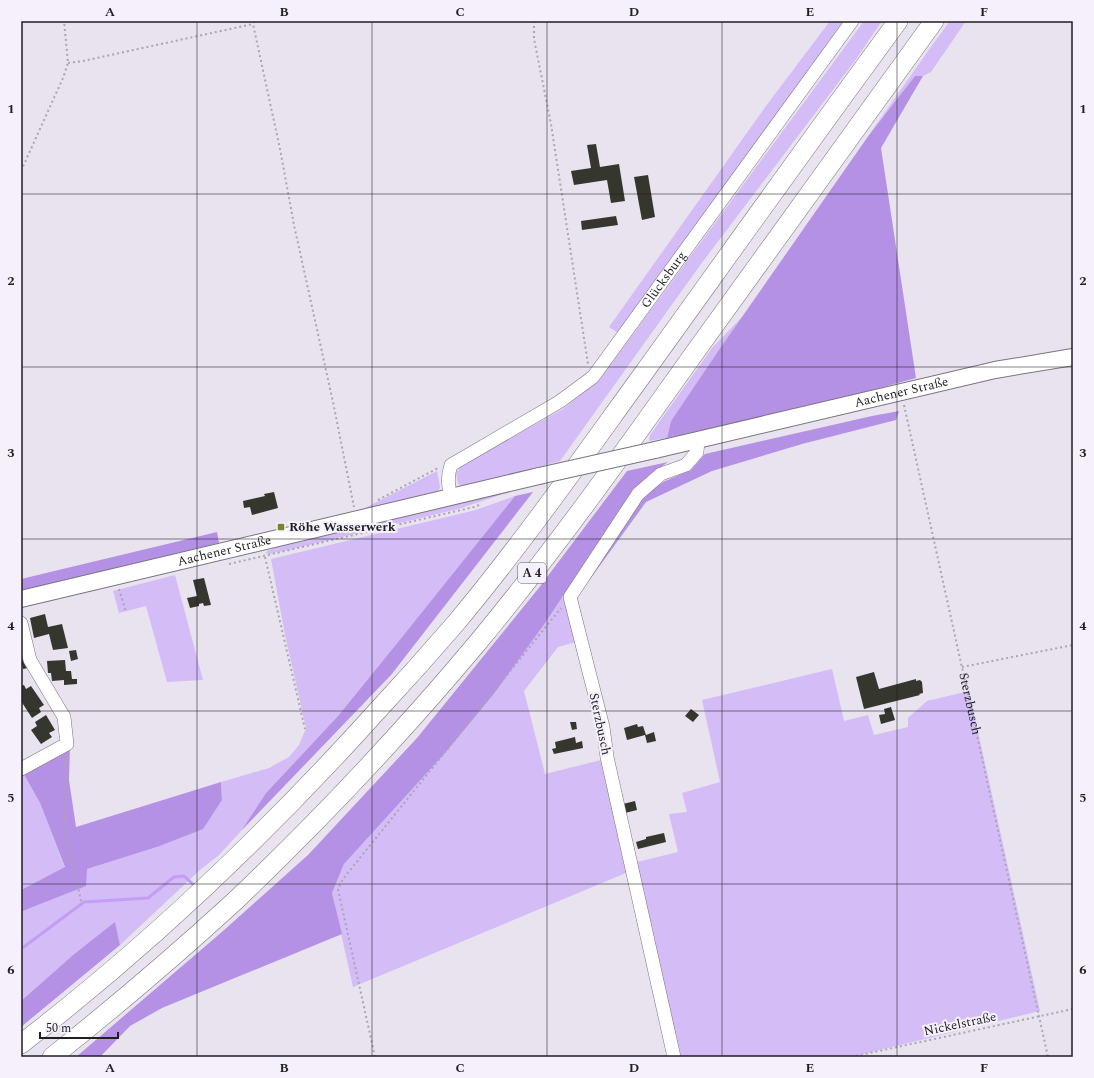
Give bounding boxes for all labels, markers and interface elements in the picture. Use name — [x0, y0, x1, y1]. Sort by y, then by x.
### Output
text: A — [105, 2, 115, 22]
text: B — [279, 2, 289, 22]
text: C — [455, 2, 465, 22]
text: D — [629, 2, 639, 22]
text: E — [806, 2, 815, 22]
text: F — [980, 2, 988, 22]
text: 1 — [7, 99, 15, 119]
text: 1 — [1079, 99, 1087, 119]
street label: Glücksburg — [636, 247, 691, 313]
text: 2 — [7, 271, 15, 291]
text: 2 — [1079, 271, 1087, 291]
street label: Aachener Straße — [852, 371, 950, 413]
text: 3 — [7, 443, 15, 463]
text: 3 — [1079, 443, 1087, 463]
place label: Röhe Wasserwerk — [289, 517, 396, 537]
marker: Röhe Wasserwerk — [276, 522, 286, 532]
street label: Aachener Straße — [175, 530, 273, 572]
road number: A 4 — [518, 563, 546, 583]
text: 4 — [7, 616, 15, 636]
text: 4 — [1079, 616, 1087, 636]
street label: Sterzbusch — [953, 671, 987, 737]
street label: Sterzbusch — [584, 691, 616, 757]
text: 5 — [7, 788, 15, 808]
text: 5 — [1079, 788, 1087, 808]
text: 6 — [7, 960, 15, 980]
text: 6 — [1079, 960, 1087, 980]
street label: Nickelstraße — [922, 1007, 998, 1041]
scale bar — [40, 1014, 118, 1040]
text: 50 m — [46, 1019, 71, 1038]
text: A — [105, 1058, 115, 1078]
text: B — [279, 1058, 289, 1078]
text: C — [455, 1058, 465, 1078]
text: D — [629, 1058, 639, 1078]
text: E — [806, 1058, 815, 1078]
text: F — [980, 1058, 988, 1078]

